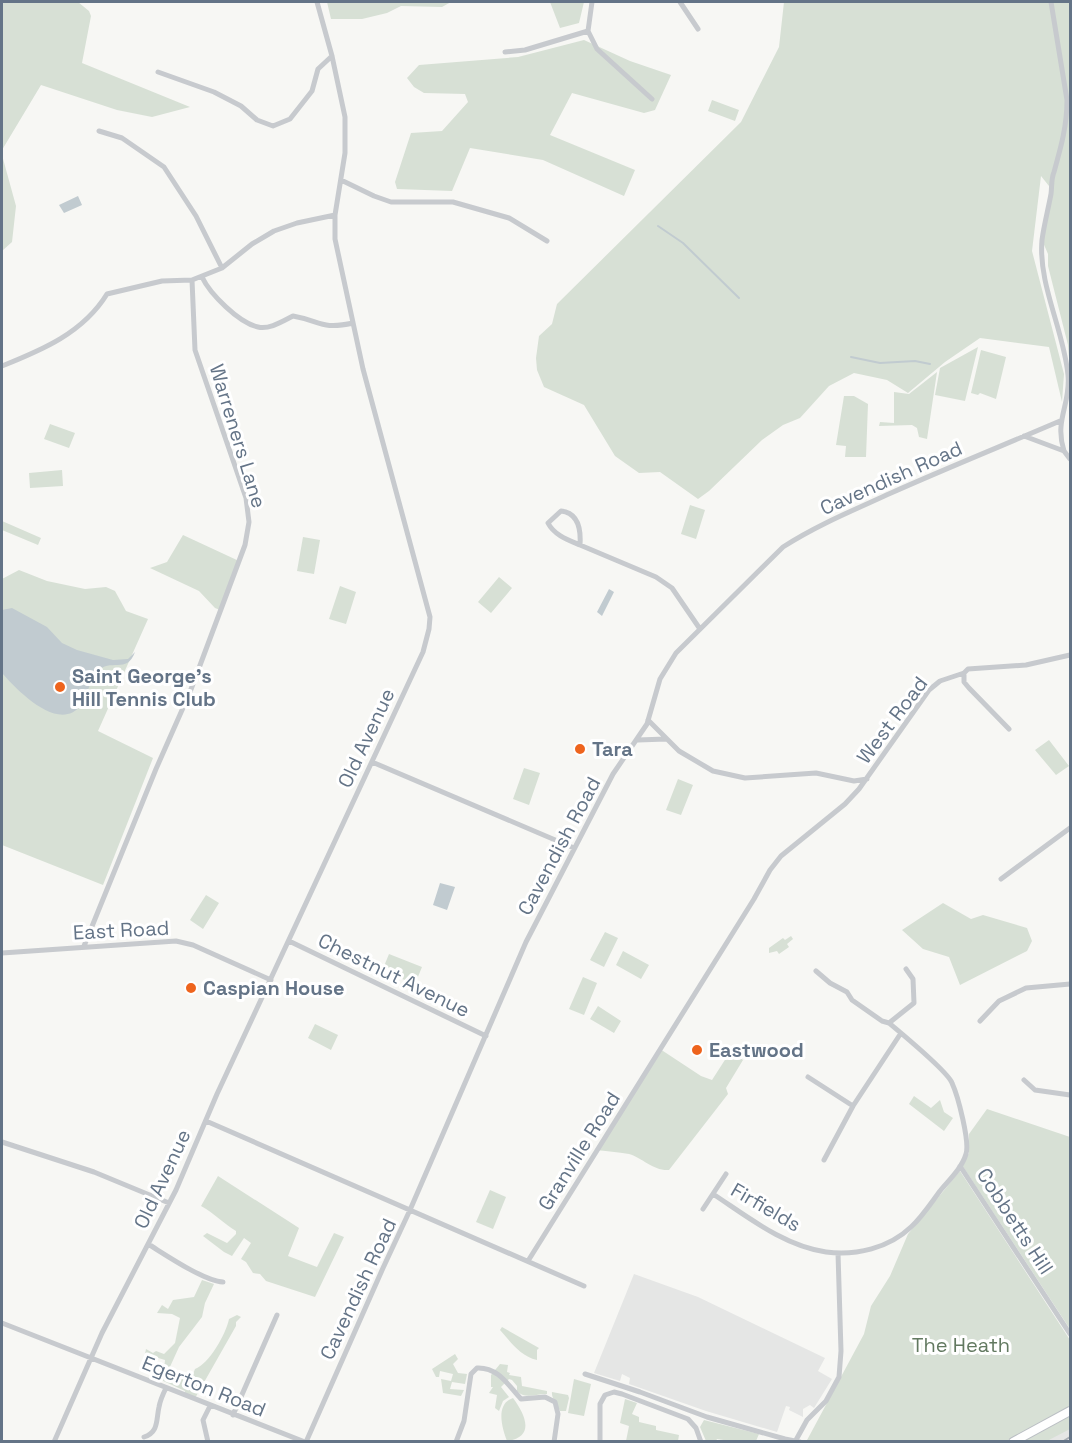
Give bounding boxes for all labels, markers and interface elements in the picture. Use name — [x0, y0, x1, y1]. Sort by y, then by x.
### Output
street label: Warreners Lane — [204, 361, 272, 511]
street label: Cavendish Road — [816, 435, 966, 521]
place label: Saint George's Hill Tennis Club — [72, 663, 216, 712]
street label: West Road — [851, 671, 933, 769]
marker: Saint George's Hill Tennis Club — [53, 680, 67, 694]
street label: Old Avenue — [332, 684, 400, 792]
place label: Tara — [592, 736, 633, 762]
marker: Tara — [573, 742, 587, 756]
street label: Cavendish Road — [512, 772, 606, 920]
street label: East Road — [72, 914, 170, 946]
street label: Chestnut Avenue — [314, 927, 474, 1023]
place label: Caspian House — [203, 975, 345, 1001]
marker: Caspian House — [184, 981, 198, 995]
place label: Eastwood — [709, 1037, 804, 1063]
marker: Eastwood — [690, 1043, 704, 1057]
street label: Granville Road — [532, 1087, 626, 1215]
street label: Old Avenue — [128, 1125, 196, 1233]
street label: Cobbetts Hill — [971, 1163, 1059, 1279]
street label: Firfields — [726, 1177, 806, 1237]
street label: Cavendish Road — [314, 1214, 402, 1364]
park label: The Heath — [912, 1332, 1010, 1358]
street label: Egerton Road — [138, 1349, 270, 1423]

